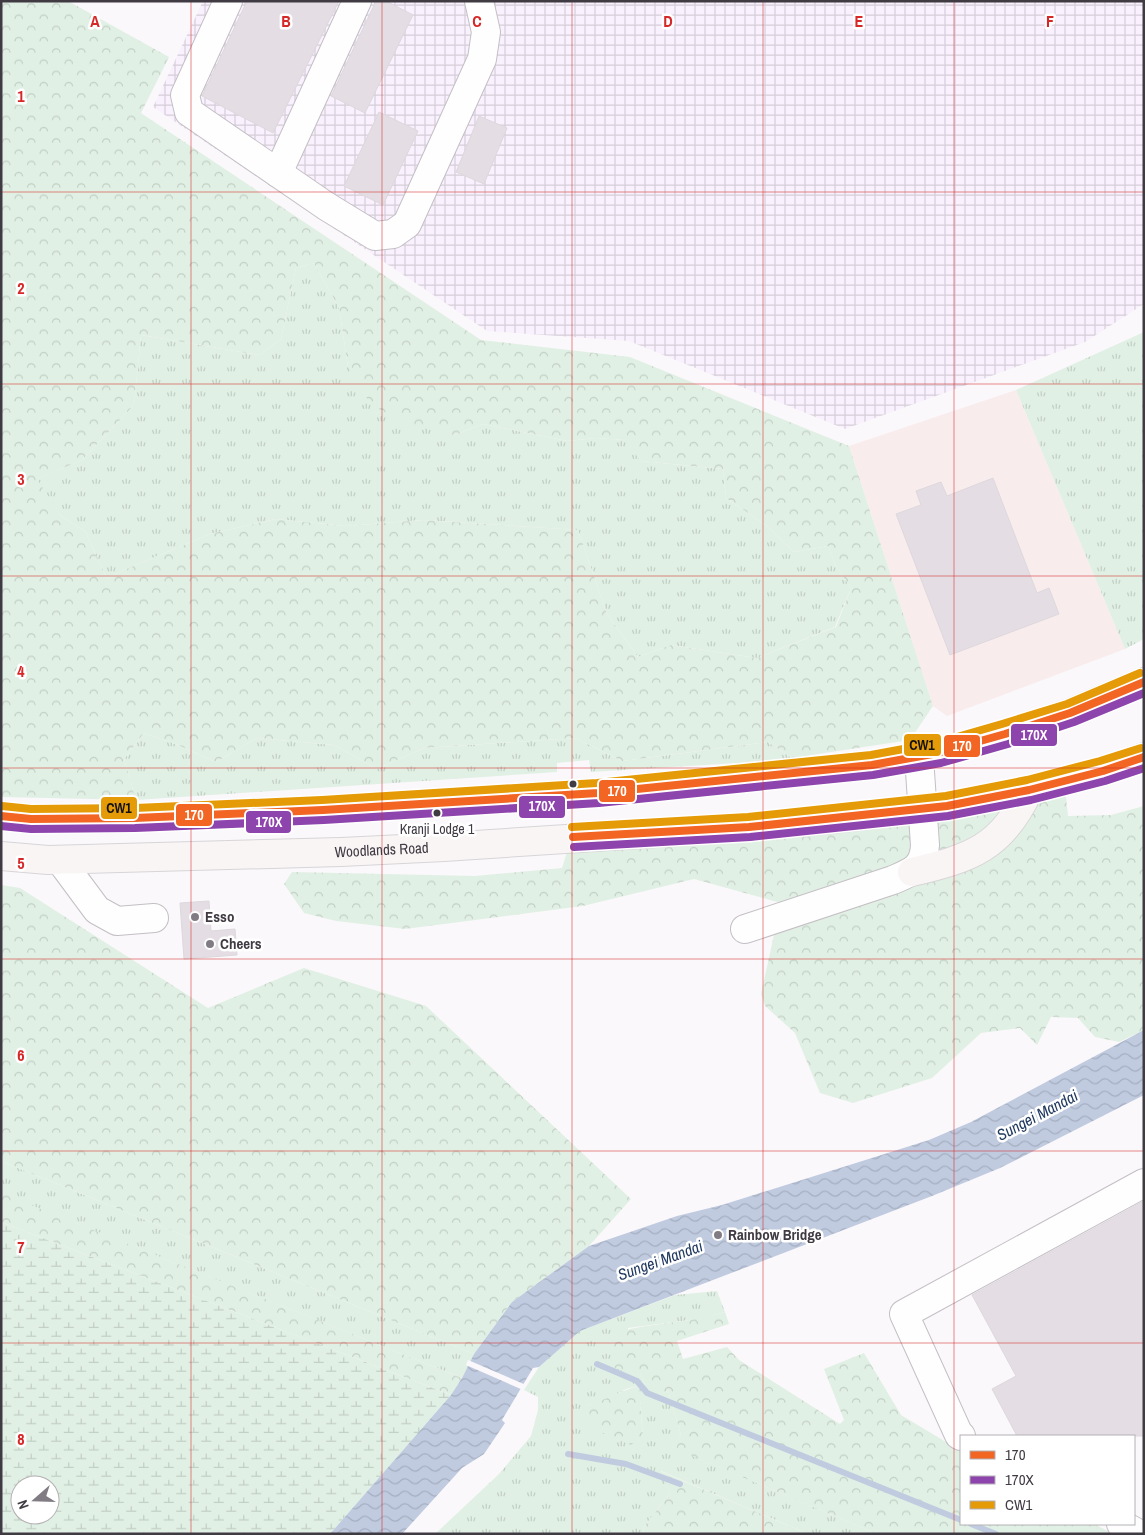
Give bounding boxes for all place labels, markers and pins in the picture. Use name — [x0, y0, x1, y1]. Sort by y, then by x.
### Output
unlabelled marker — [568, 779, 578, 789]
marker: Kranji Lodge 1 — [432, 808, 442, 818]
place label: Kranji Lodge 1 — [400, 820, 475, 838]
place label: Esso — [205, 906, 234, 927]
marker: Esso — [189, 911, 201, 923]
place label: Cheers — [220, 933, 262, 954]
marker: Cheers — [204, 938, 216, 950]
place label: Rainbow Bridge — [728, 1224, 822, 1245]
marker: Rainbow Bridge — [712, 1229, 724, 1241]

